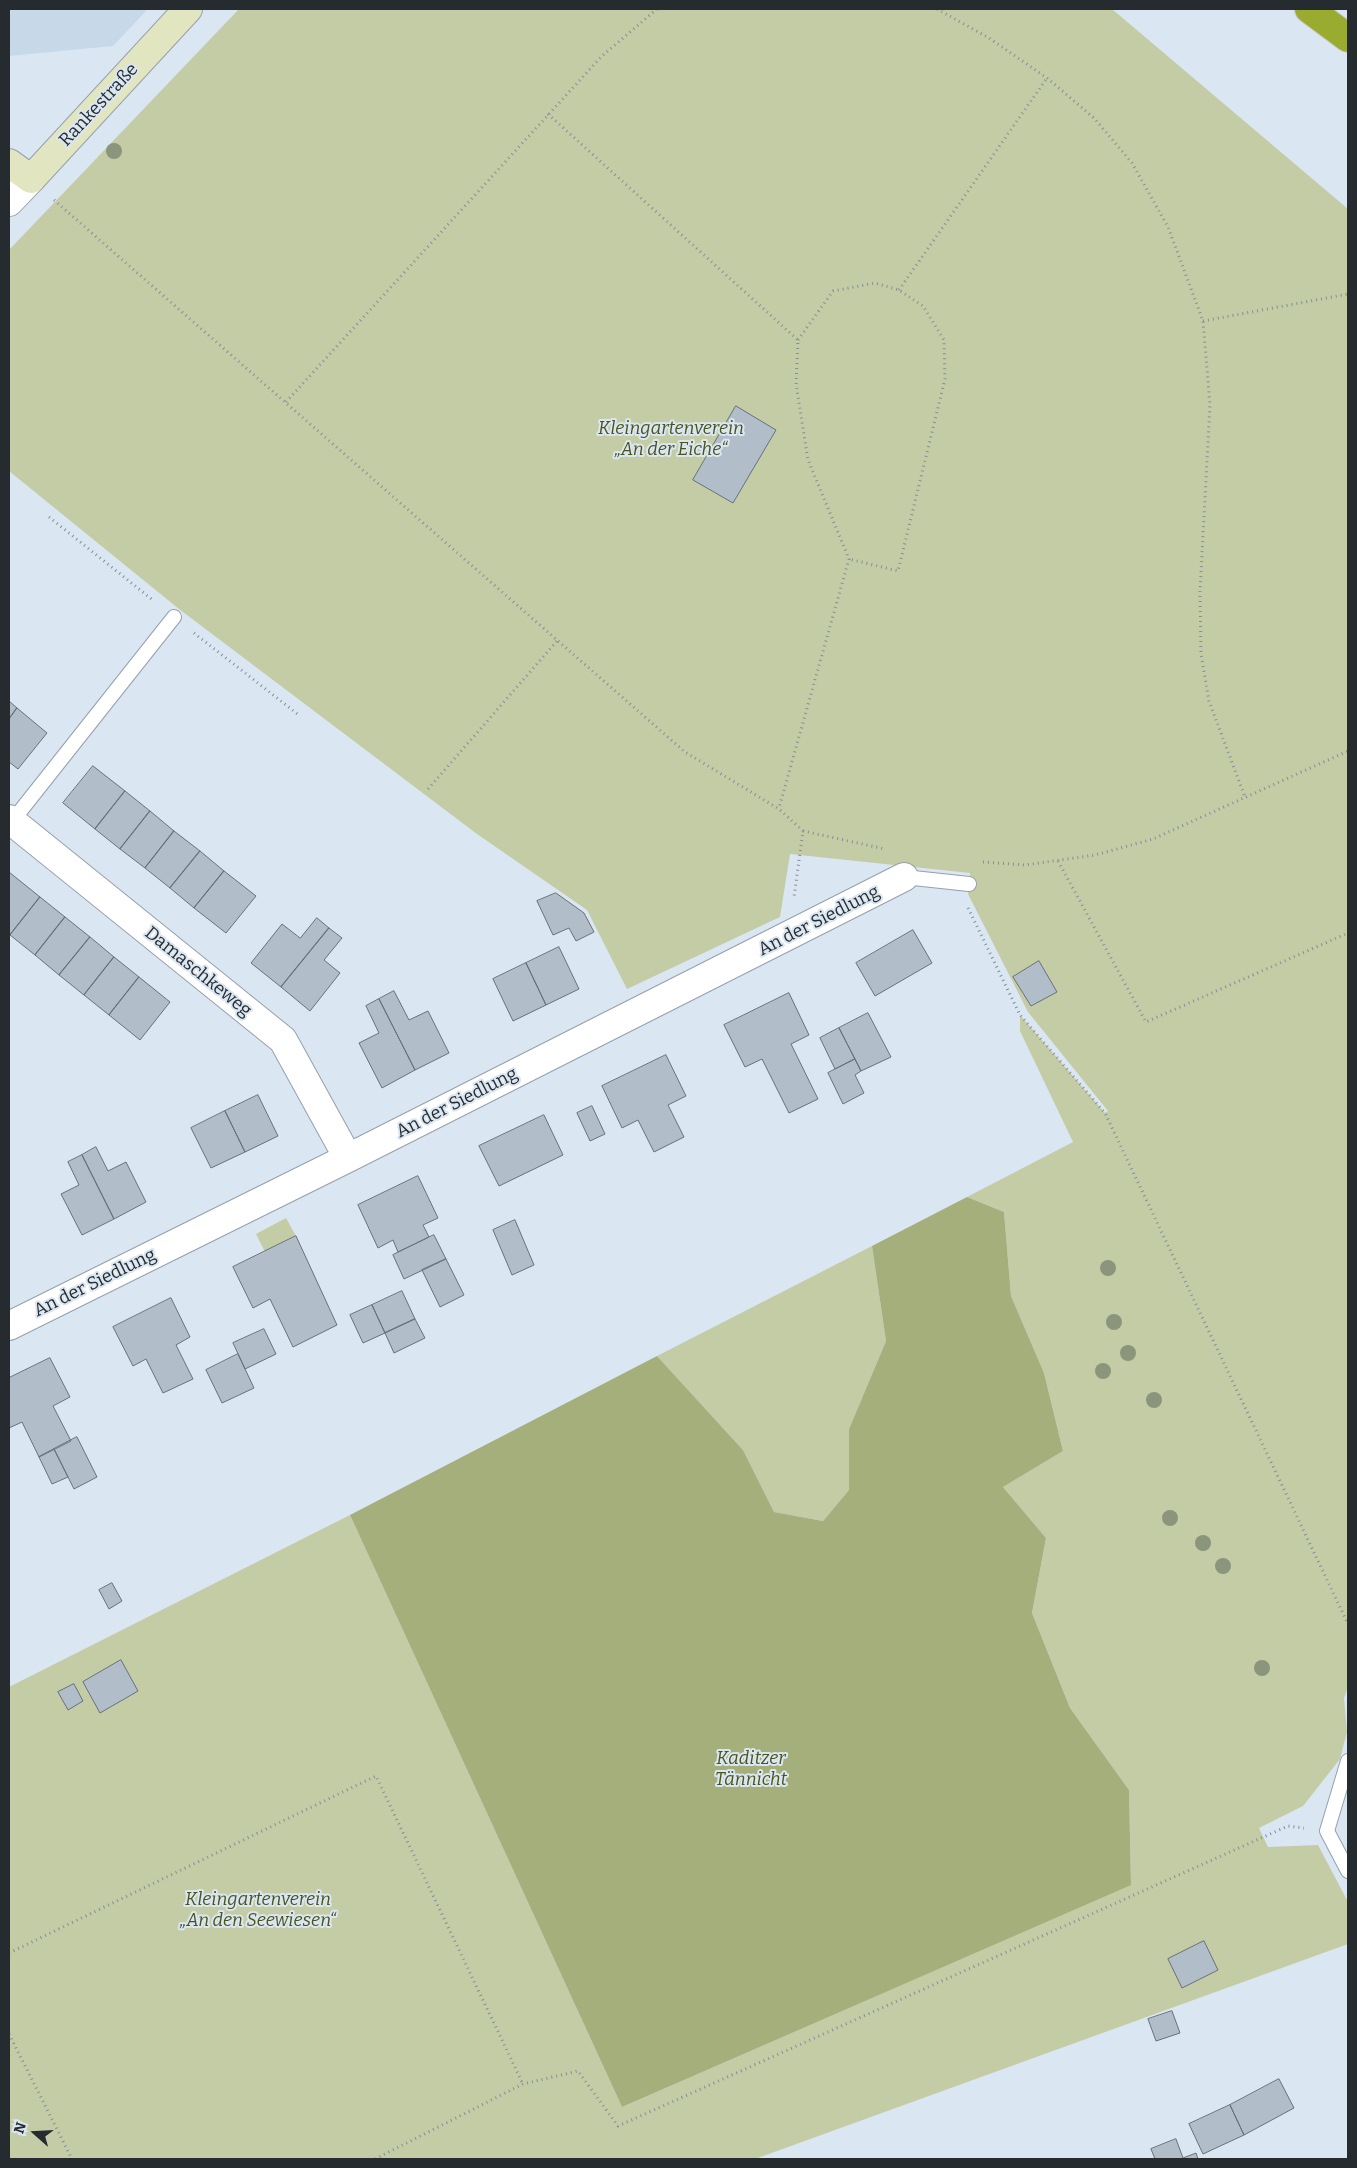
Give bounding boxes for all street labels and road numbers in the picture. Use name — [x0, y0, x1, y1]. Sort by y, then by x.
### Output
street label: Rankestraße — [55, 59, 143, 151]
street label: An der Siedlung — [755, 881, 883, 961]
street label: Damaschkeweg — [140, 922, 256, 1022]
street label: An der Siedlung — [393, 1063, 521, 1143]
street label: An der Siedlung — [30, 1244, 160, 1322]

